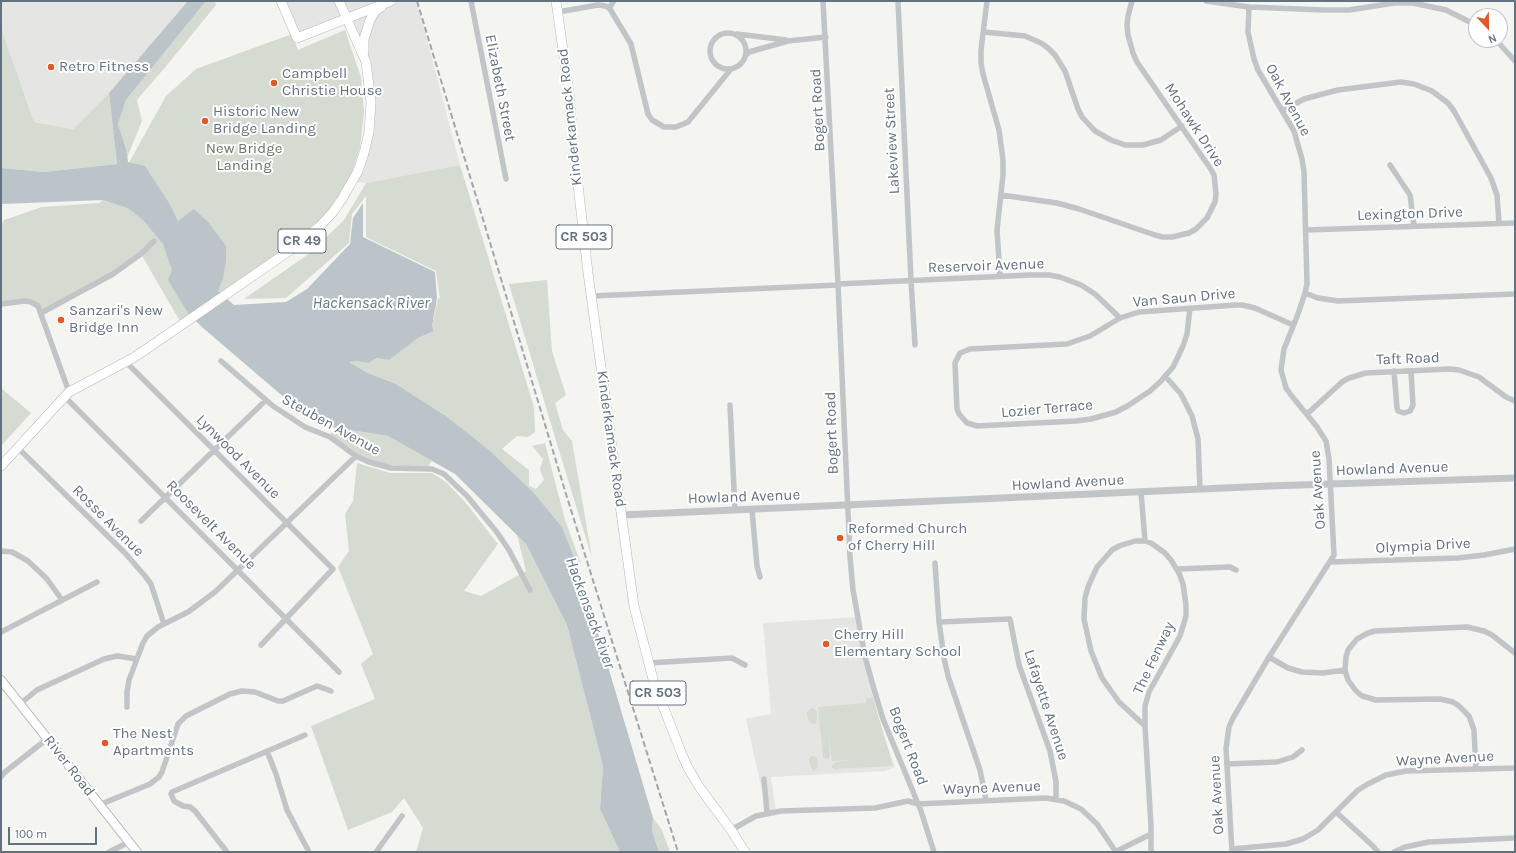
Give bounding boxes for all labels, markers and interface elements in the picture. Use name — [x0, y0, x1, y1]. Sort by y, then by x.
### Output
north arrow — [1468, 8, 1508, 48]
text: N — [1486, 31, 1498, 46]
street label: Elizabeth Street — [481, 33, 519, 143]
street label: Kinderkamack Road — [554, 47, 586, 187]
place label: Retro Fitness — [59, 58, 149, 76]
street label: Oak Avenue — [1261, 61, 1315, 139]
marker: Retro Fitness — [46, 62, 56, 72]
place label: Campbell Christie House — [282, 65, 382, 100]
street label: Bogert Road — [807, 68, 829, 152]
marker: Campbell Christie House — [269, 78, 279, 88]
street label: Mohawk Drive — [1160, 80, 1228, 170]
street label: Lakeview Street — [880, 87, 904, 195]
place label: Historic New Bridge Landing — [213, 103, 316, 138]
marker: Historic New Bridge Landing — [200, 116, 210, 126]
park label: New Bridge Landing — [206, 140, 282, 175]
street label: Lexington Drive — [1357, 203, 1463, 225]
road number: CR 503 — [556, 225, 612, 249]
road number: CR 49 — [278, 229, 326, 253]
street label: Reservoir Avenue — [927, 255, 1045, 277]
street label: Van Saun Drive — [1132, 285, 1236, 311]
water label: Hackensack River — [312, 293, 430, 313]
place label: Sanzari's New Bridge Inn — [69, 302, 163, 337]
marker: Sanzari's New Bridge Inn — [56, 315, 66, 325]
street label: Taft Road — [1376, 349, 1440, 369]
street label: Kinderkamack Road — [592, 369, 630, 509]
street label: Steuben Avenue — [279, 390, 383, 460]
street label: Bogert Road — [822, 391, 842, 475]
street label: Lozier Terrace — [1000, 396, 1094, 422]
street label: Lynwood Avenue — [192, 411, 284, 503]
street label: Oak Avenue — [1306, 450, 1330, 530]
street label: Howland Avenue — [1336, 458, 1448, 480]
street label: Howland Avenue — [1011, 471, 1125, 495]
street label: Roosevelt Avenue — [163, 477, 259, 573]
street label: Rosse Avenue — [68, 481, 148, 561]
street label: Howland Avenue — [688, 486, 800, 508]
place label: Reformed Church of Cherry Hill — [848, 520, 967, 555]
marker: Reformed Church of Cherry Hill — [835, 533, 845, 543]
street label: Olympia Drive — [1375, 535, 1471, 557]
water label: Hackensack River — [561, 555, 619, 671]
street label: The Fenway — [1129, 619, 1179, 697]
place label: Cherry Hill Elementary School — [834, 626, 961, 661]
marker: Cherry Hill Elementary School — [821, 639, 831, 649]
street label: Lafayette Avenue — [1020, 647, 1072, 763]
road number: CR 503 — [630, 681, 686, 705]
street label: Bogert Road — [885, 704, 931, 788]
place label: The Nest Apartments — [113, 725, 194, 760]
street label: River Road — [40, 732, 98, 800]
marker: The Nest Apartments — [100, 738, 110, 748]
street label: Wayne Avenue — [1396, 747, 1494, 771]
street label: Oak Avenue — [1206, 755, 1228, 835]
street label: Wayne Avenue — [943, 777, 1041, 799]
scale bar — [10, 819, 99, 845]
text: 100 m — [15, 827, 47, 841]

